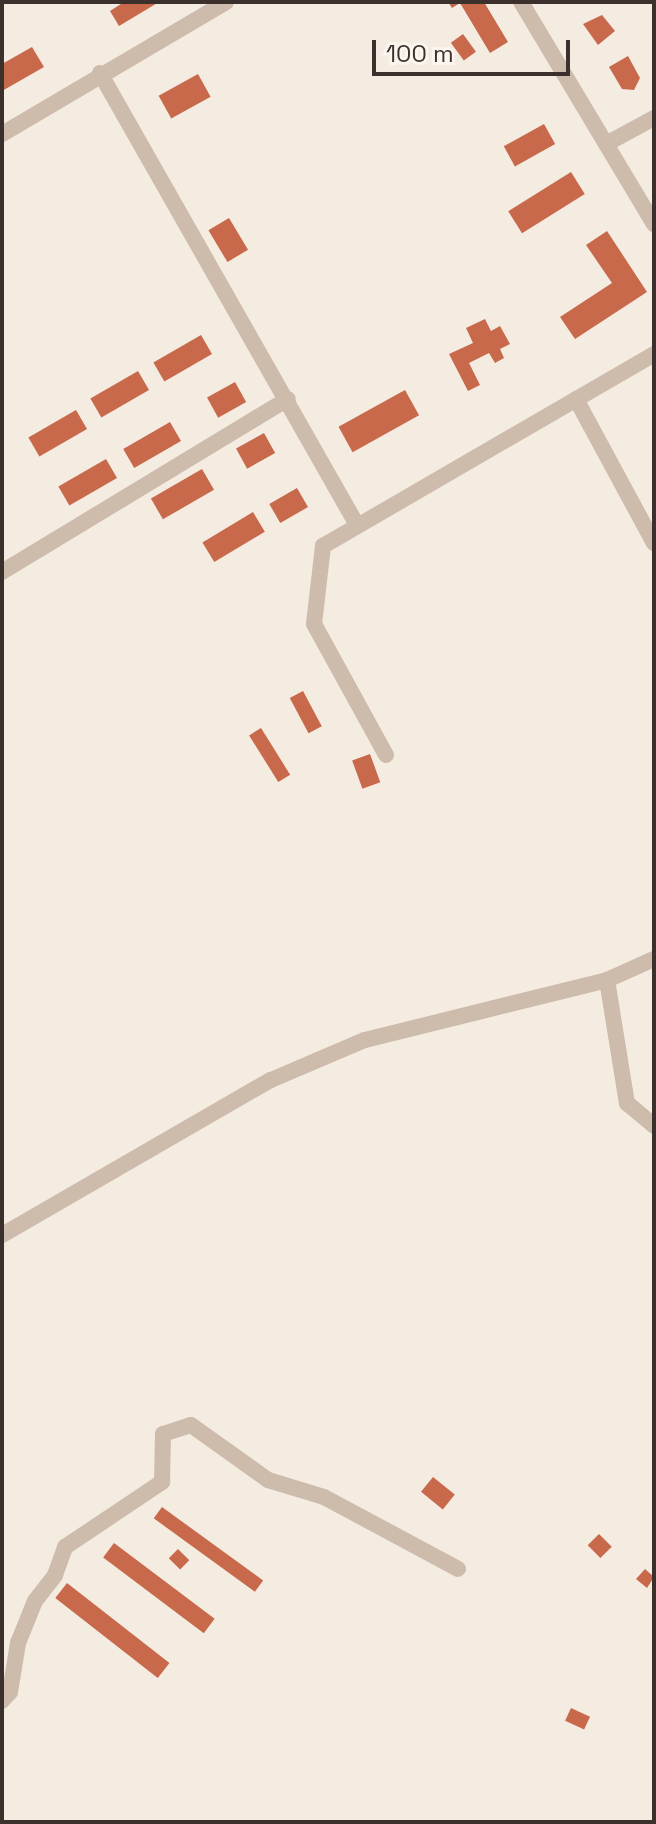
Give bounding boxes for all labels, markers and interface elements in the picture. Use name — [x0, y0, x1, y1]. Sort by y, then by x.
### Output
scale bar — [376, 24, 574, 74]
text: 100 m — [386, 38, 454, 69]

